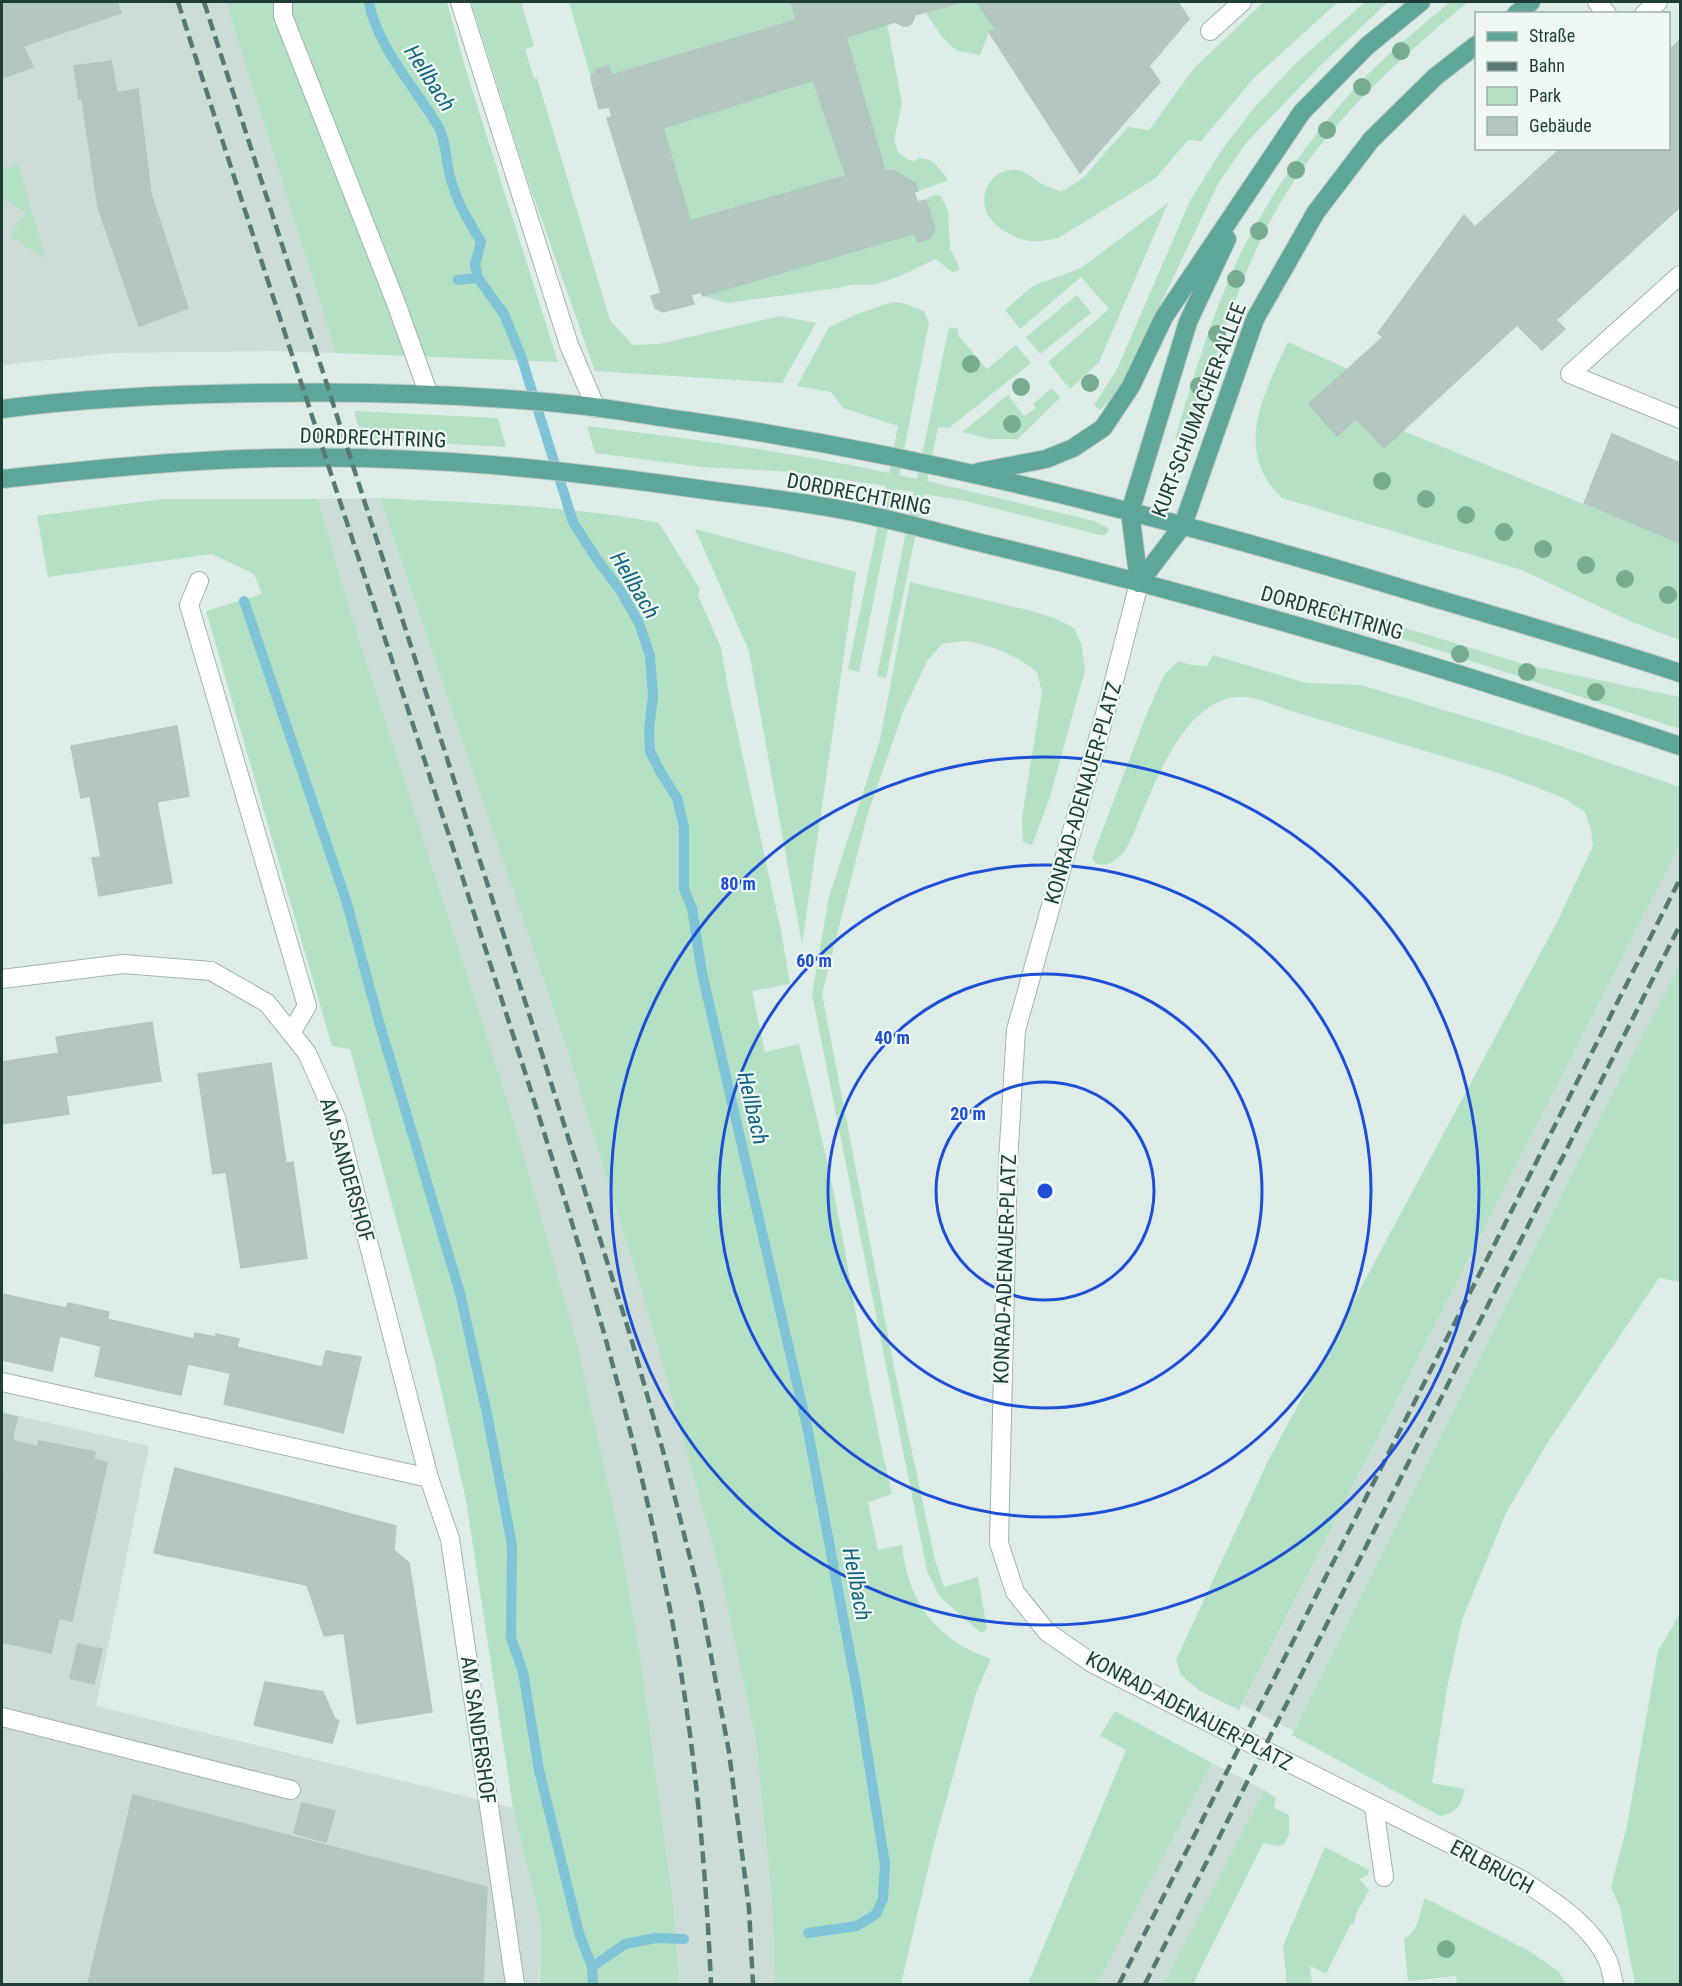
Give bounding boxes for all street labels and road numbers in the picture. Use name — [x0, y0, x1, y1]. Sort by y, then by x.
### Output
street label: KURT-SCHUMACHER-ALLEE — [1147, 299, 1251, 521]
street label: DORDRECHTRING — [299, 423, 447, 453]
street label: DORDRECHTRING — [785, 468, 933, 520]
street label: DORDRECHTRING — [1258, 581, 1406, 645]
street label: KONRAD-ADENAUER-PLATZ — [1040, 679, 1126, 907]
street label: AM SANDERSHOF — [315, 1095, 379, 1245]
street label: KONRAD-ADENAUER-PLATZ — [989, 1154, 1021, 1384]
street label: KONRAD-ADENAUER-PLATZ — [1082, 1646, 1296, 1776]
street label: AM SANDERSHOF — [456, 1655, 500, 1805]
street label: ERLBRUCH — [1446, 1835, 1538, 1899]

